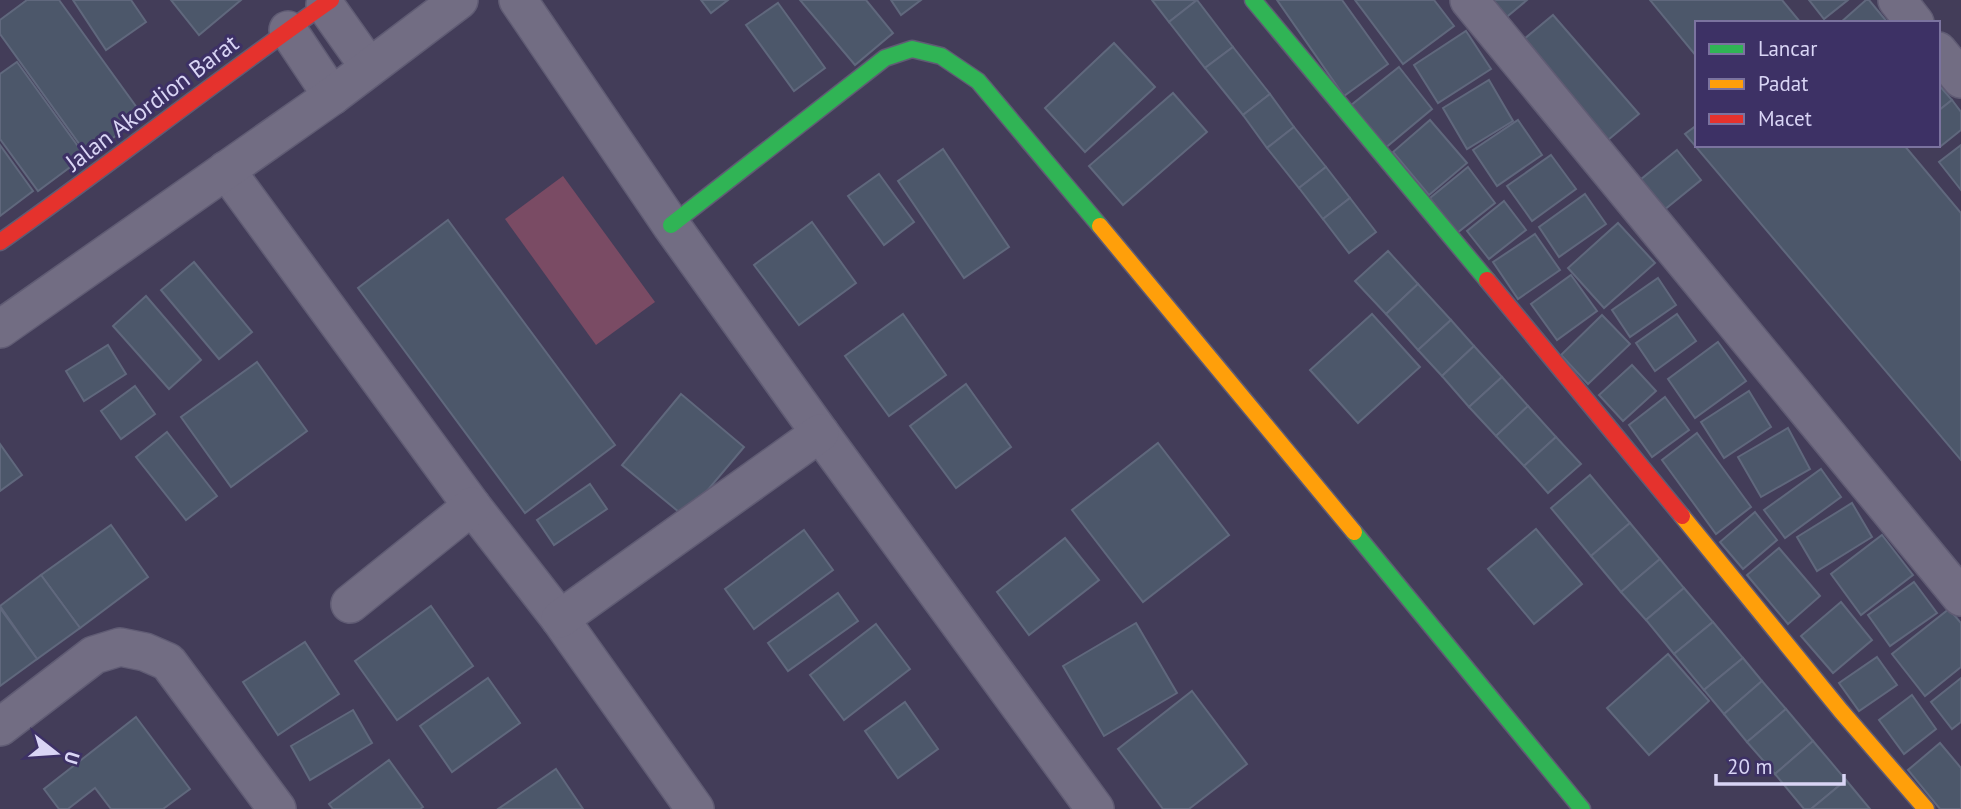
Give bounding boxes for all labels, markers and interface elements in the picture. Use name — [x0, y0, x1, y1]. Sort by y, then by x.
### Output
legend — [1695, 21, 1940, 147]
street label: Jalan Akordion Barat — [58, 27, 244, 178]
text: Lancar — [1758, 35, 1817, 62]
text: Padat — [1758, 70, 1808, 97]
text: Macet — [1758, 105, 1812, 132]
north arrow — [21, 718, 91, 788]
scale bar — [1716, 742, 1844, 786]
text: U — [59, 749, 85, 767]
text: 20 m — [1727, 753, 1773, 780]

